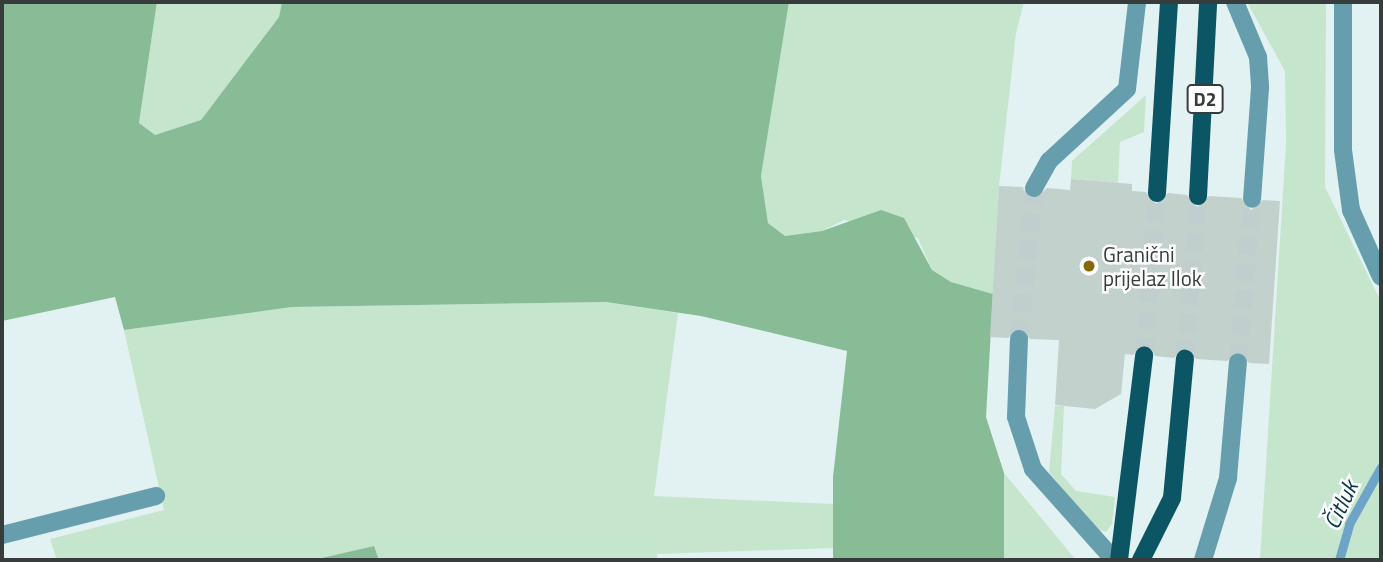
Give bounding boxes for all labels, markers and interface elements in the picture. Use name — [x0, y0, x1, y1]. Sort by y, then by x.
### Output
road number: D2 — [1186, 83, 1224, 114]
place label: Granični prijelaz Ilok — [1103, 241, 1202, 291]
marker: Granični prijelaz Ilok — [1081, 258, 1097, 274]
water label: Čitluk — [1318, 476, 1364, 534]

